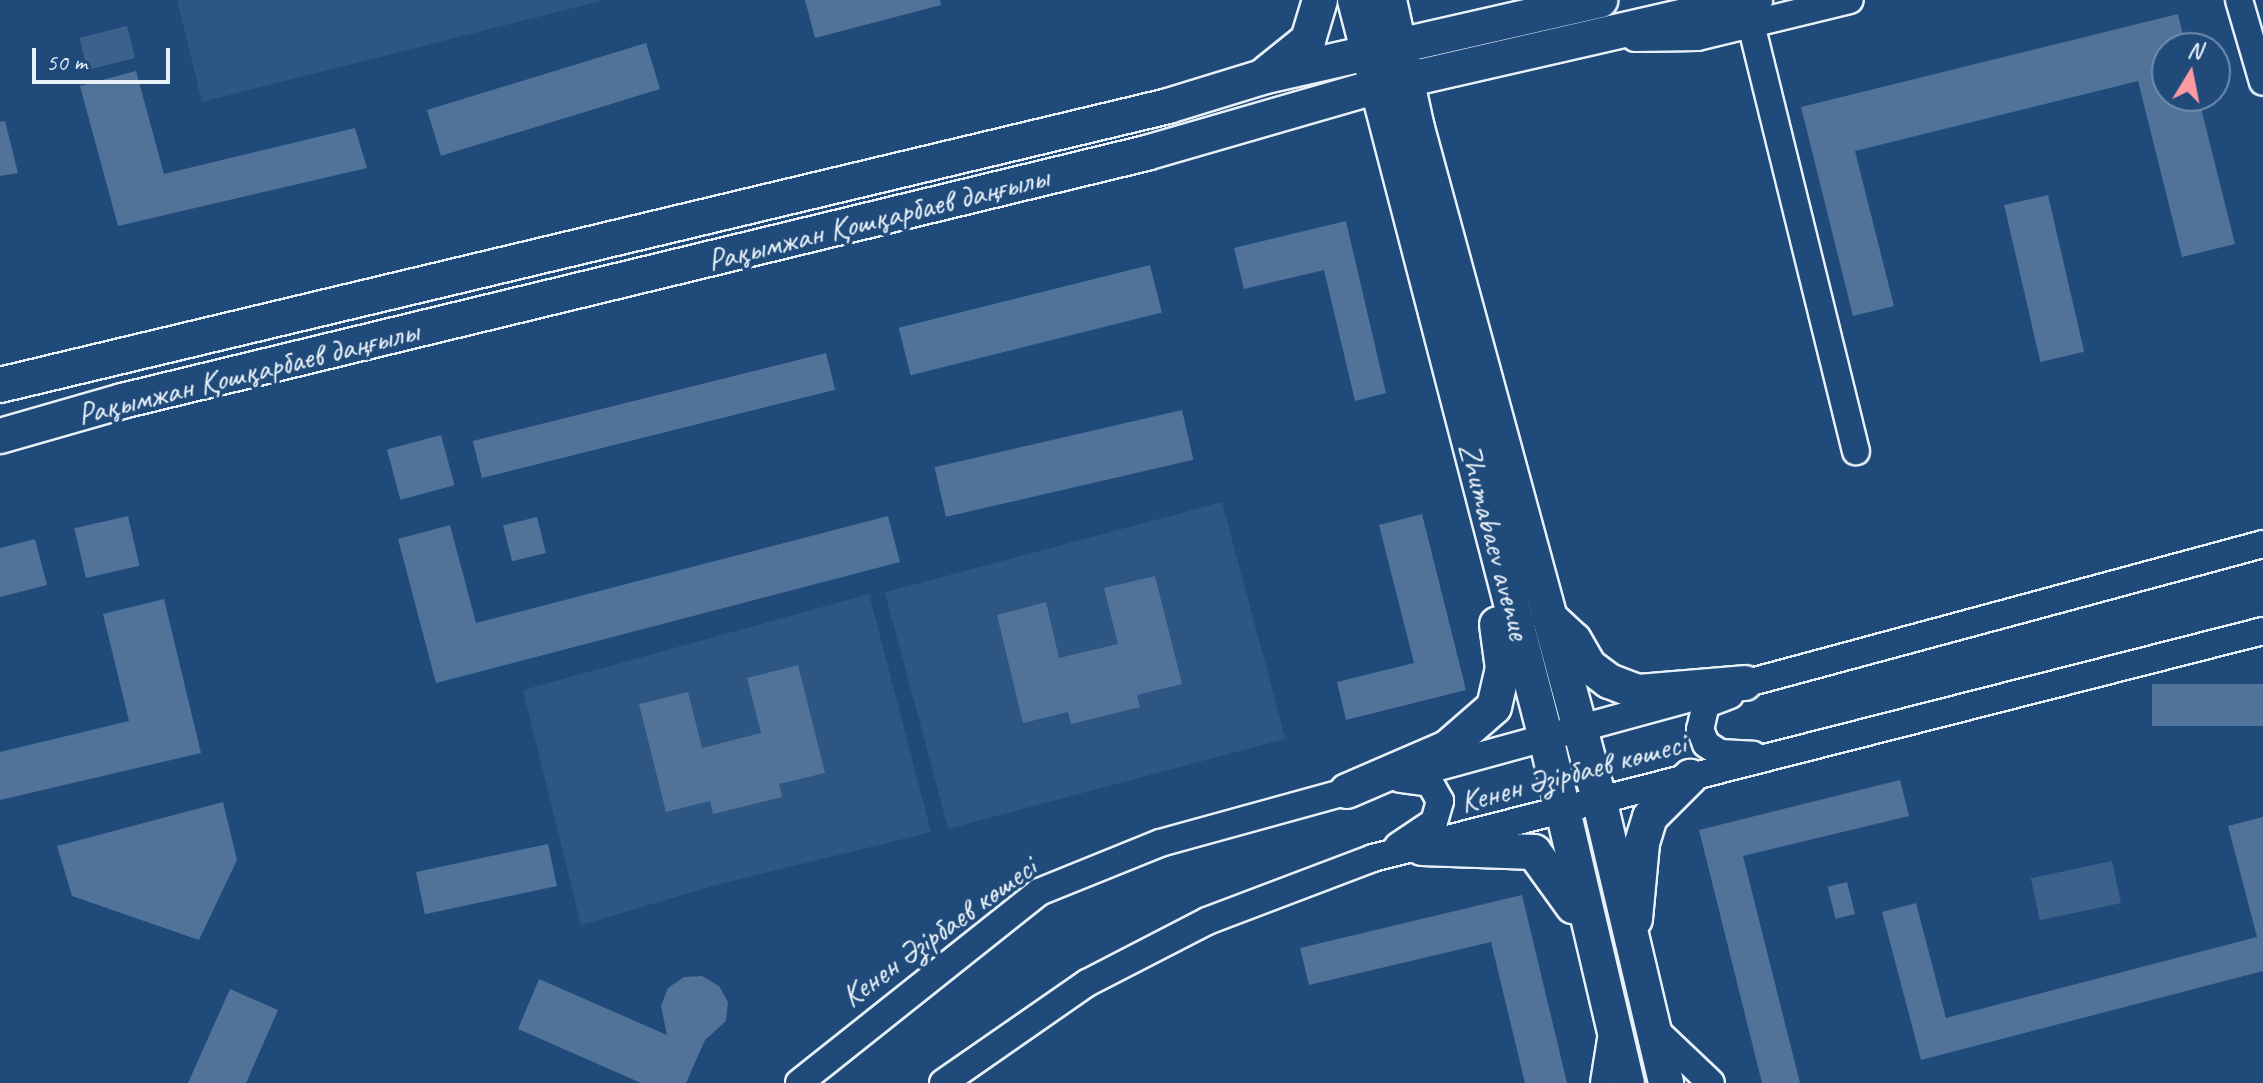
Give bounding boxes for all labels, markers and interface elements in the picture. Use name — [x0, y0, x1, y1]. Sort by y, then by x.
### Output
scale bar — [36, 32, 174, 82]
north arrow — [2151, 32, 2231, 112]
text: N — [2186, 35, 2204, 65]
text: 50 m — [46, 47, 87, 77]
street label: Рақымжан Қошқарбаев даңғылы — [703, 158, 1053, 280]
street label: Рақымжан Қошқарбаев даңғылы — [73, 312, 423, 434]
street label: Zhumabaev avenue — [1449, 438, 1539, 644]
street label: Кенен Әзірбаев көшесі — [1456, 724, 1690, 822]
street label: Кенен Әзірбаев көшесі — [834, 848, 1044, 1016]

